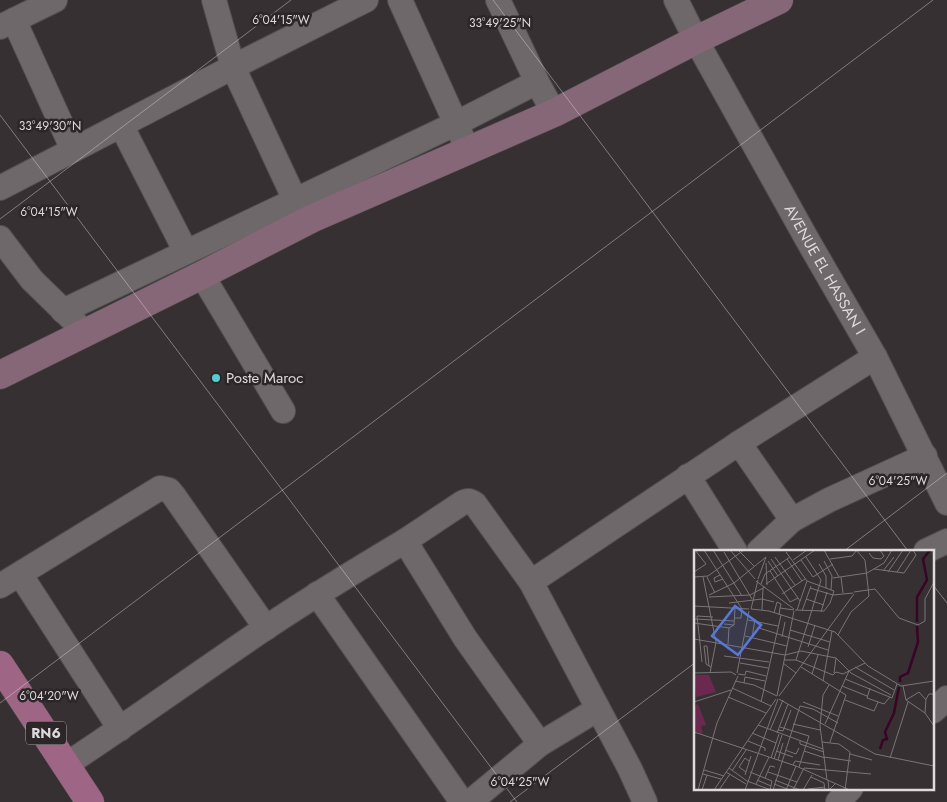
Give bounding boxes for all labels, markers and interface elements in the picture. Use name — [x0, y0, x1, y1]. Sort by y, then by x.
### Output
text: 6°04'15"W — [252, 11, 310, 29]
text: 33°49'25"N — [469, 14, 531, 32]
text: 33°49'30"N — [19, 117, 81, 135]
street label: AVENUE EL HASSAN I — [779, 201, 871, 339]
text: 6°04'15"W — [20, 203, 78, 221]
place label: Poste Maroc — [226, 367, 303, 389]
marker: Poste Maroc — [210, 372, 222, 384]
text: 6°04'25"W — [869, 472, 928, 490]
inset map — [694, 550, 934, 790]
text: 6°04'20"W — [19, 687, 79, 705]
road number: RN6 — [26, 721, 66, 744]
text: 6°04'25"W — [491, 773, 550, 791]

